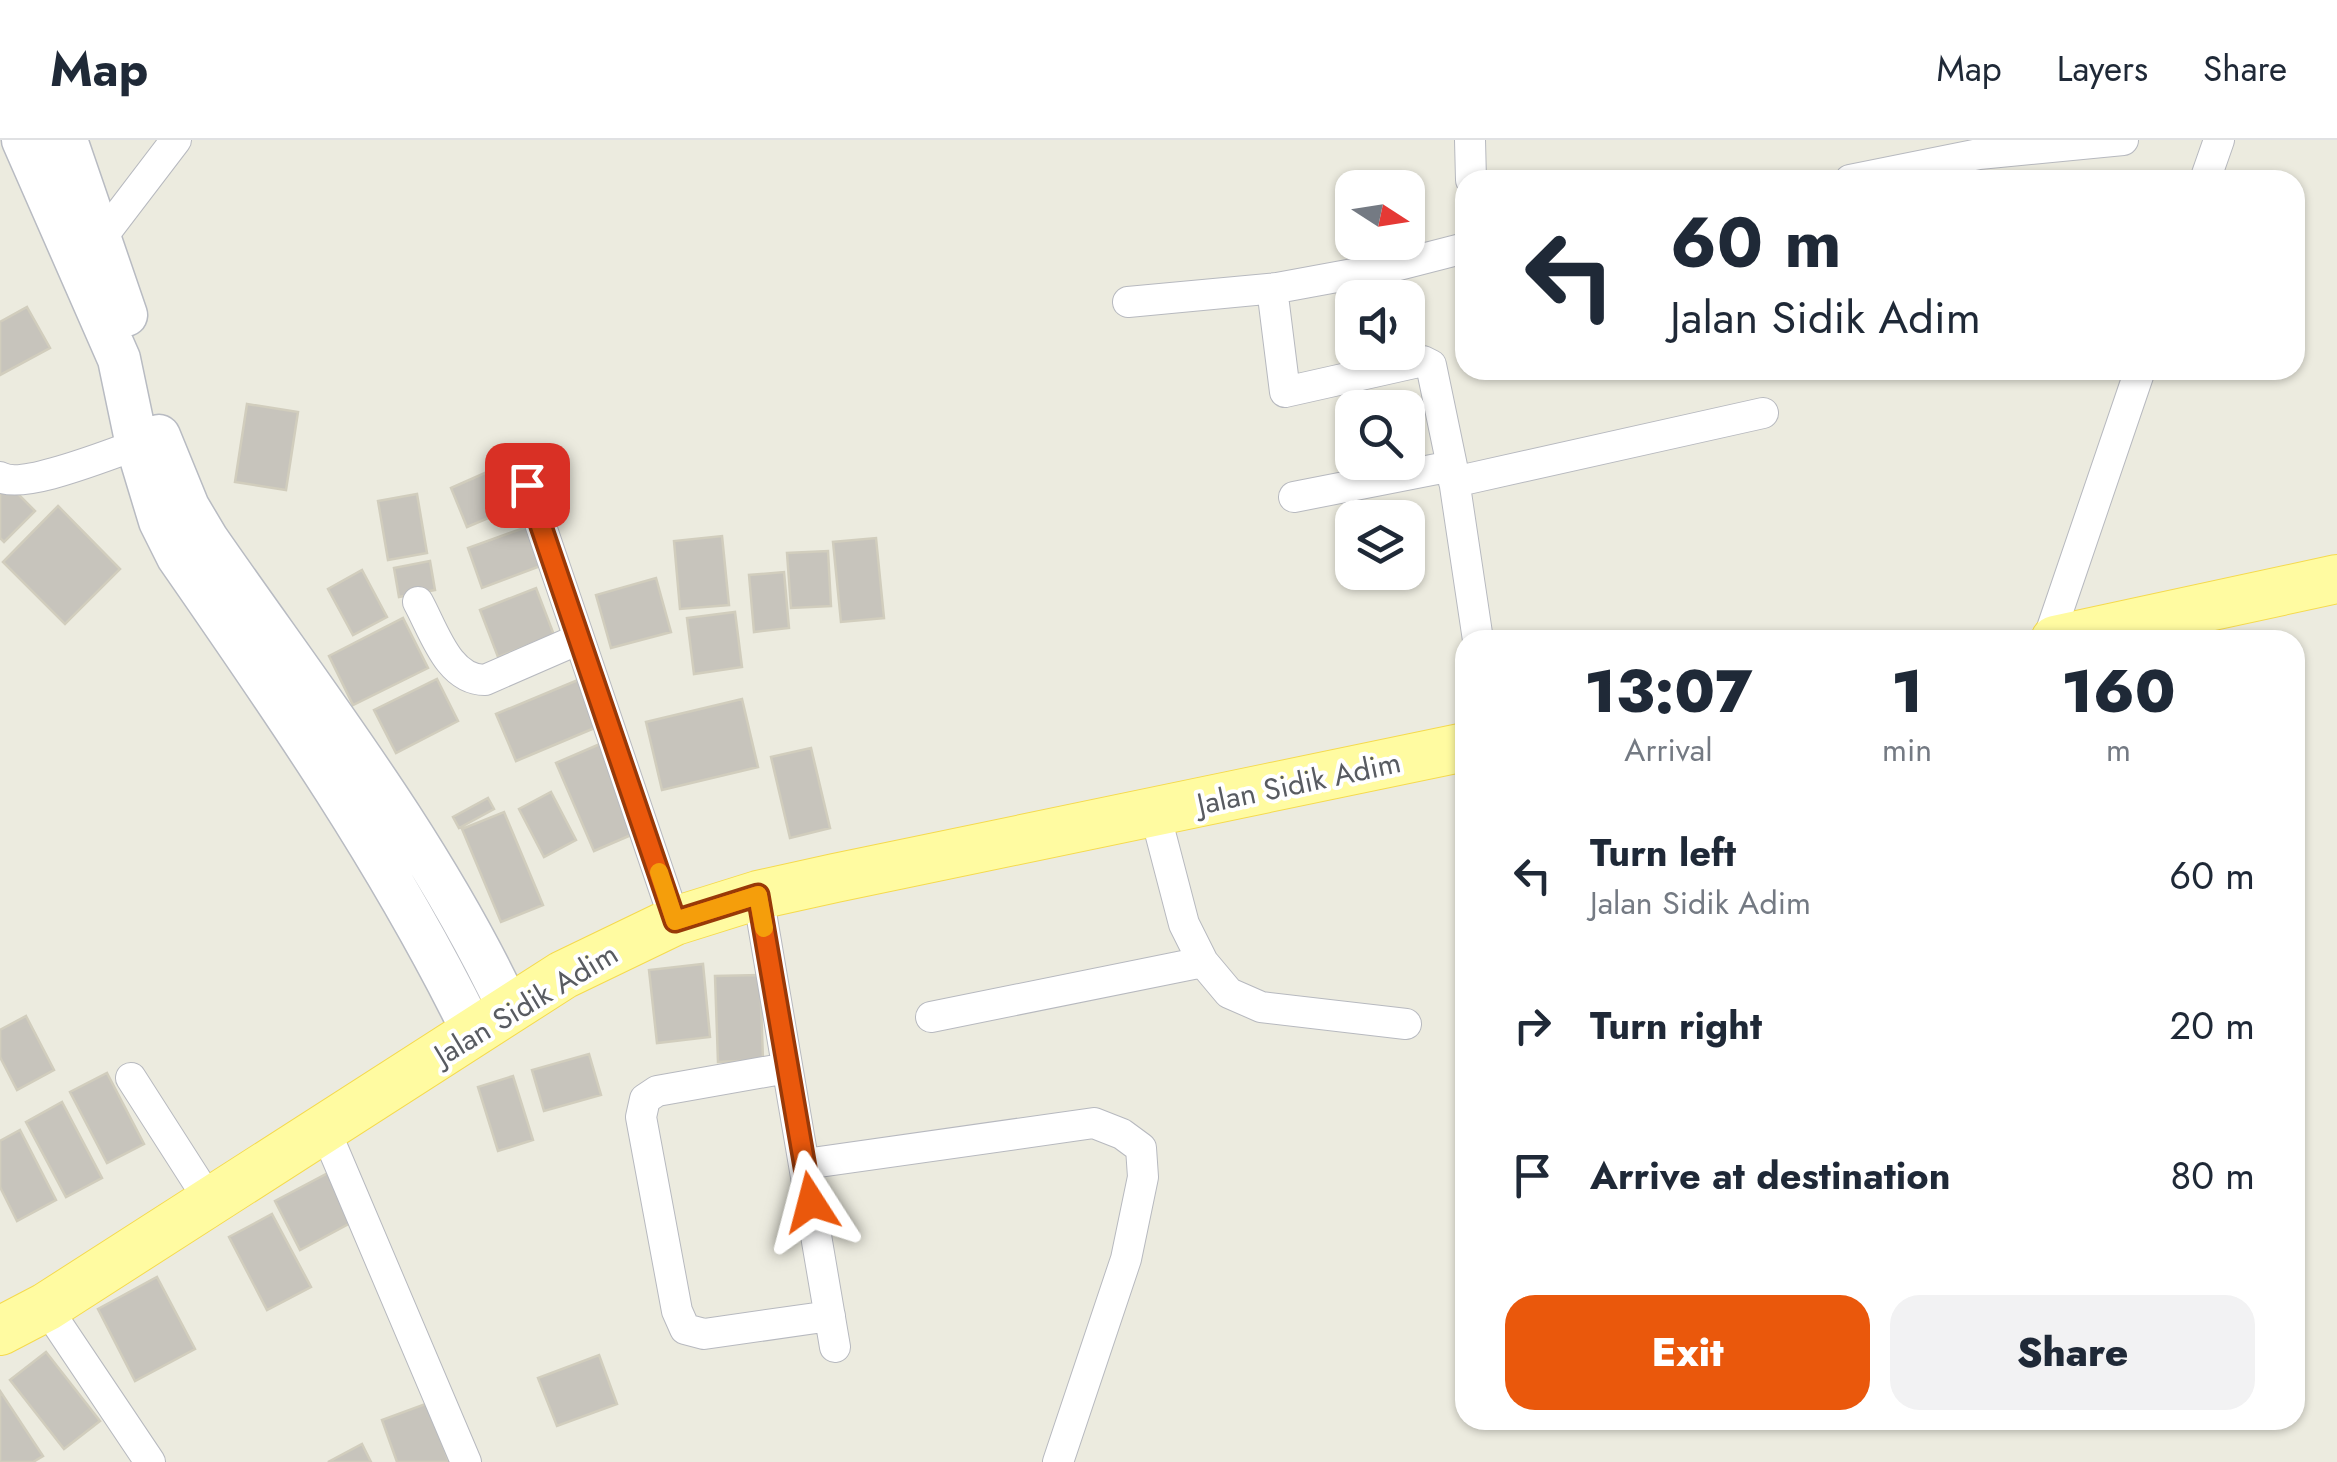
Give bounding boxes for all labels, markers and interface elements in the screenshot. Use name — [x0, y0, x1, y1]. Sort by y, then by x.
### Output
text: Map — [50, 35, 148, 104]
text: Map — [1937, 44, 2002, 94]
text: Layers — [2057, 44, 2148, 94]
text: Share — [2203, 44, 2287, 94]
north arrow — [1335, 170, 1425, 260]
map controls — [1335, 170, 1425, 590]
text: 60 m — [1670, 192, 1842, 293]
icon: left — [1505, 210, 1635, 340]
button: sound — [1335, 280, 1425, 370]
text: Jalan Sidik Adim — [1670, 285, 1981, 350]
button: search — [1335, 390, 1425, 480]
pin — [485, 443, 570, 528]
icon: arrive — [500, 458, 555, 513]
button: layers — [1335, 500, 1425, 590]
text: 13:07 — [1584, 648, 1753, 735]
text: 1 — [1891, 648, 1923, 735]
text: 160 — [2061, 648, 2176, 735]
text: Arrival — [1624, 727, 1713, 773]
text: min — [1882, 727, 1932, 773]
text: m — [2106, 727, 2131, 773]
street label: Jalan Sidik Adim — [1189, 740, 1405, 826]
text: Turn left — [1590, 825, 1736, 880]
icon: left — [1505, 848, 1560, 903]
text: 60 m — [2169, 848, 2255, 903]
text: Jalan Sidik Adim — [1590, 880, 1811, 926]
street label: Jalan Sidik Adim — [423, 932, 626, 1078]
icon: right — [1505, 998, 1560, 1053]
text: Turn right — [1590, 998, 1762, 1053]
text: 20 m — [2170, 998, 2255, 1053]
icon: arrive — [1505, 1148, 1560, 1203]
text: Arrive at destination — [1590, 1148, 1951, 1203]
text: 80 m — [2170, 1148, 2255, 1203]
position arrow — [759, 1150, 863, 1254]
button: Exit — [1505, 1295, 1870, 1410]
button: Share — [1890, 1295, 2255, 1410]

